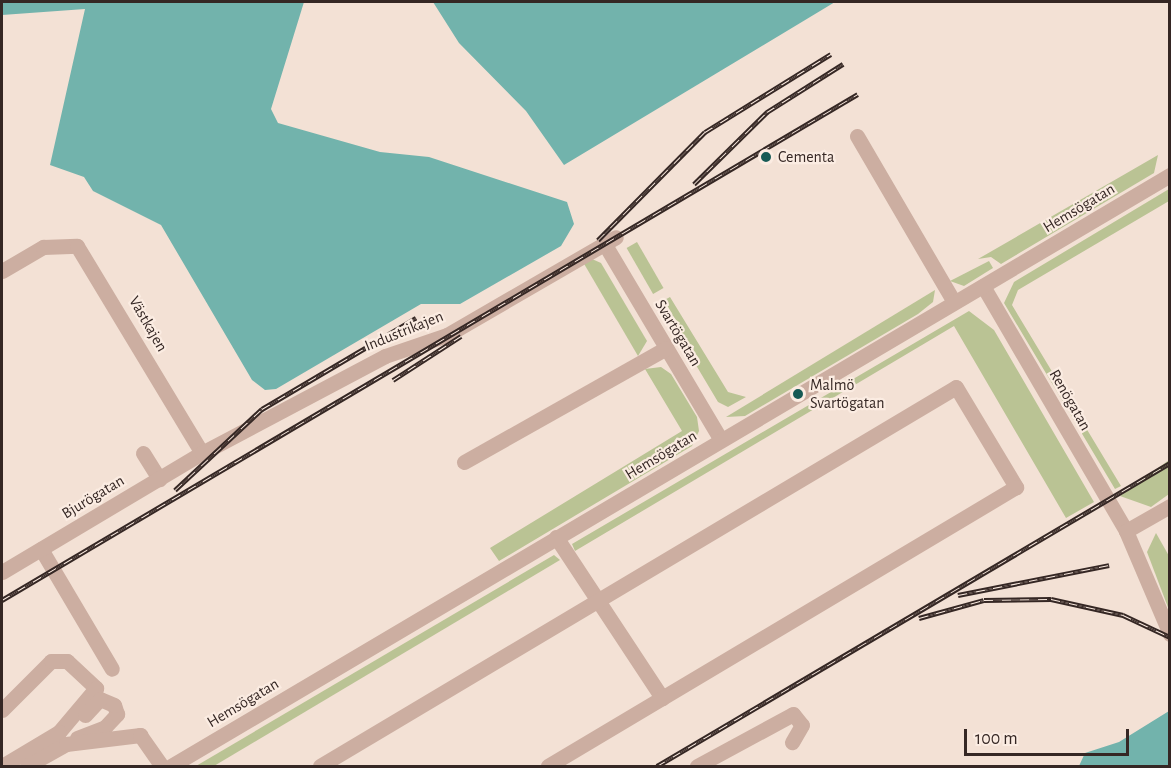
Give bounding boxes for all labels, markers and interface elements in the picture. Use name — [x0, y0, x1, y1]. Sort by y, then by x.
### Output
place label: Cementa — [778, 147, 834, 167]
marker: Cementa — [759, 150, 773, 164]
street label: Hemsögatan — [1040, 179, 1118, 237]
street label: Västkajen — [124, 293, 172, 355]
street label: Svartögatan — [651, 296, 705, 370]
street label: Industrikajen — [362, 307, 446, 355]
street label: Renögatan — [1045, 366, 1095, 434]
place label: Malmö Svartögatan — [810, 375, 884, 413]
marker: Malmö Svartögatan — [791, 387, 805, 401]
street label: Hemsögatan — [622, 426, 700, 484]
street label: Bjurögatan — [58, 471, 128, 523]
street label: Hemsögatan — [204, 674, 282, 732]
scale bar — [967, 717, 1132, 755]
text: 100 m — [975, 730, 1018, 748]

